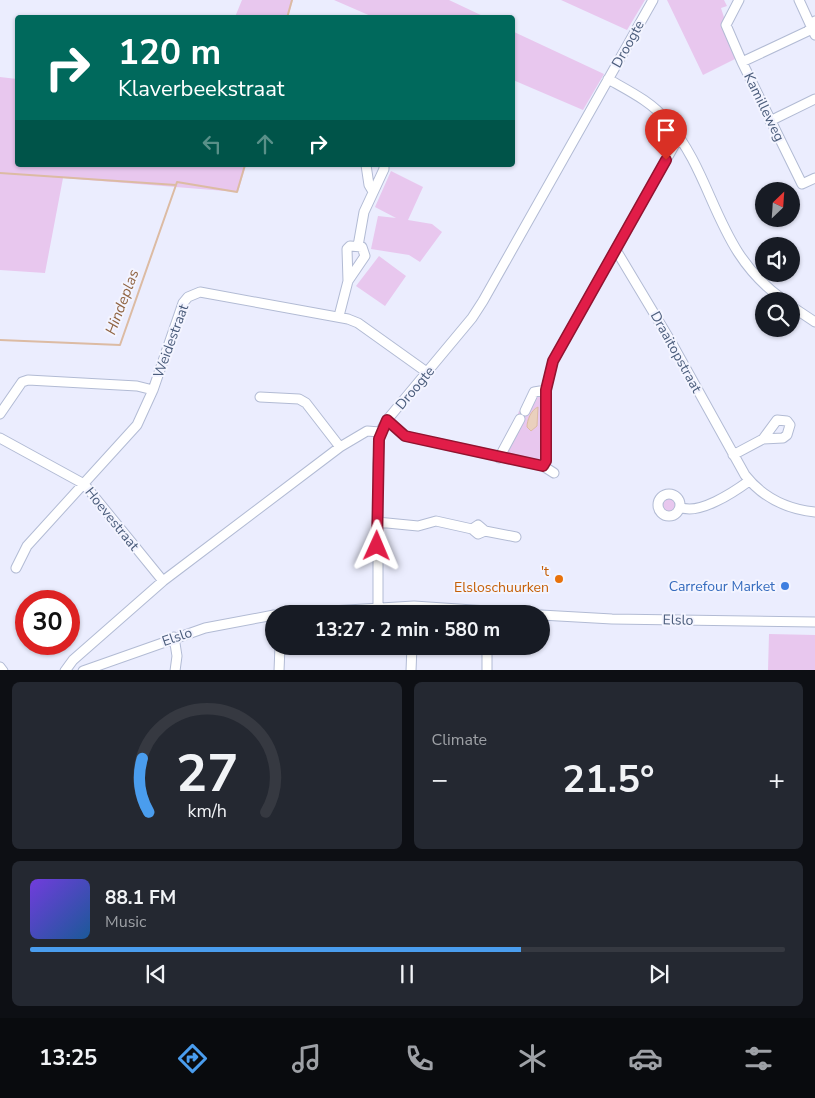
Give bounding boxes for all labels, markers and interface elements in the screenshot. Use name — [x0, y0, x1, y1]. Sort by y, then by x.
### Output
street label: Droogte — [607, 17, 649, 71]
text: 120 m — [118, 29, 221, 76]
icon: right — [35, 35, 100, 100]
street label: Kamilleweg — [739, 69, 789, 145]
text: Klaverbeekstraat — [118, 74, 285, 104]
pin — [645, 109, 687, 160]
icon: arrive — [652, 116, 680, 144]
icon: left — [198, 130, 226, 158]
icon: ahead — [251, 130, 279, 158]
icon: right — [304, 130, 332, 158]
north arrow — [755, 182, 800, 228]
map controls — [755, 182, 800, 337]
button: sound — [755, 237, 800, 282]
water label: Hindeplas — [100, 266, 144, 338]
button: search — [755, 292, 800, 337]
street label: Weidestraat — [149, 301, 193, 381]
street label: Draaitopstraat — [646, 308, 706, 396]
street label: Droogte — [391, 362, 439, 414]
street label: Hoevestraat — [81, 483, 144, 555]
position arrow — [350, 519, 402, 571]
place label: 't Elsloschuurken — [454, 562, 549, 597]
marker: 't Elsloschuurken — [553, 573, 565, 585]
place label: Carrefour Market — [669, 577, 775, 596]
marker: Carrefour Market — [779, 580, 791, 592]
speed limit sign: 30 — [15, 590, 80, 655]
street label: Elslo — [662, 610, 694, 630]
text: 13:27 · 2 min · 580 m — [315, 617, 500, 643]
street label: Elslo — [159, 623, 195, 651]
text: Climate — [432, 729, 487, 751]
text: 27 — [176, 738, 238, 809]
text: 21.5° — [562, 754, 654, 805]
text: − — [432, 761, 448, 799]
text: + — [768, 761, 785, 799]
text: km/h — [187, 799, 226, 823]
text: 88.1 FM — [105, 885, 176, 911]
text: Music — [105, 911, 146, 933]
icon: previous — [142, 960, 170, 988]
icon: pause — [393, 960, 421, 988]
icon: next — [645, 960, 673, 988]
icon: directions — [175, 1041, 210, 1076]
icon: music — [289, 1041, 324, 1076]
icon: phone — [402, 1041, 437, 1076]
icon: climate — [515, 1041, 550, 1076]
icon: car — [628, 1041, 663, 1076]
icon: filters — [741, 1041, 776, 1076]
text: 13:25 — [39, 1043, 97, 1073]

